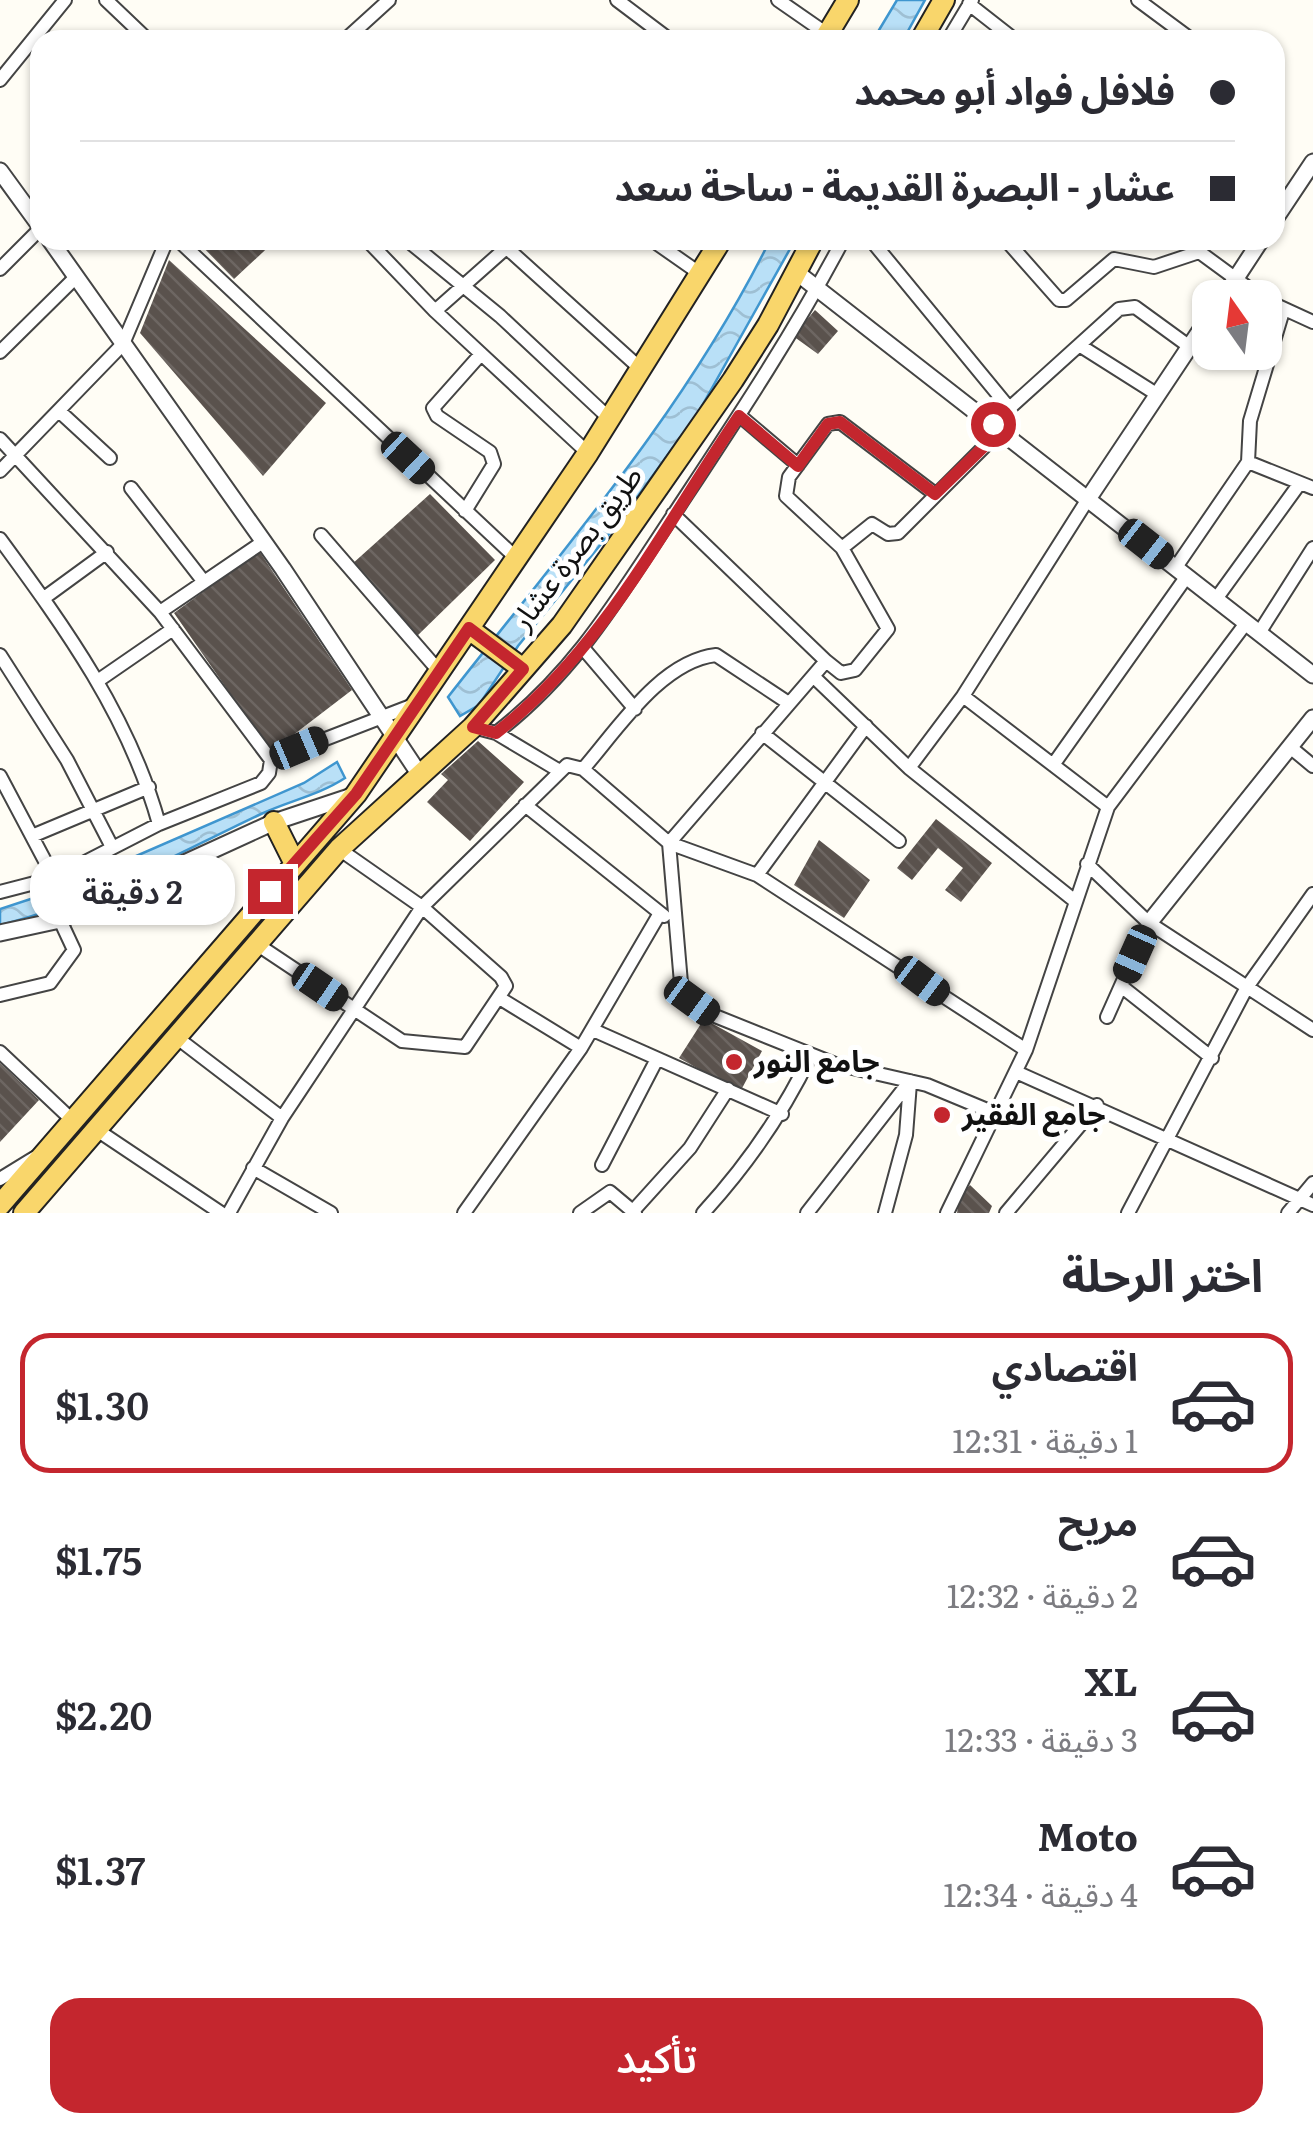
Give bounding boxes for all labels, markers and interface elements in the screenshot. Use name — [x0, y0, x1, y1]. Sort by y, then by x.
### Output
text: فلافل فواد أبو محمد — [854, 60, 1175, 117]
text: عشار - البصرة القديمة - ساحة سعد — [614, 156, 1175, 213]
north arrow — [1192, 280, 1282, 370]
map controls — [1192, 280, 1282, 370]
route start — [971, 402, 1016, 447]
car — [376, 427, 440, 489]
street label: طريق بصرة عشار — [497, 455, 651, 639]
car — [1113, 514, 1179, 574]
car — [266, 722, 332, 774]
callout: 2 دقيقة — [30, 856, 235, 926]
text: 2 دقيقة — [82, 866, 183, 914]
route end — [248, 869, 293, 914]
car — [1109, 920, 1161, 988]
car — [889, 951, 955, 1011]
car — [287, 958, 353, 1016]
car — [659, 971, 725, 1031]
place label: جامع النور — [752, 1037, 880, 1084]
marker: جامع النور — [723, 1051, 745, 1073]
place label: جامع الفقير — [960, 1090, 1106, 1137]
marker: جامع الفقير — [931, 1104, 953, 1126]
text: اختر الرحلة — [1062, 1239, 1263, 1306]
text: اقتصادي — [992, 1336, 1138, 1393]
icon: car — [1168, 1358, 1258, 1448]
text: $1.30 — [55, 1375, 149, 1432]
text: 1 دقيقة · 12:31 — [952, 1415, 1138, 1463]
text: مريح — [1058, 1491, 1138, 1548]
icon: car — [1168, 1513, 1258, 1603]
text: $1.75 — [55, 1530, 142, 1587]
text: 2 دقيقة · 12:32 — [947, 1570, 1138, 1618]
text: XL — [1085, 1651, 1138, 1708]
icon: car — [1168, 1668, 1258, 1758]
text: $2.20 — [55, 1685, 152, 1742]
text: 3 دقيقة · 12:33 — [945, 1714, 1138, 1762]
text: Moto — [1038, 1806, 1138, 1863]
icon: car — [1168, 1823, 1258, 1913]
text: $1.37 — [55, 1840, 145, 1897]
text: 4 دقيقة · 12:34 — [943, 1869, 1138, 1917]
button: تأكيد — [50, 1998, 1263, 2113]

